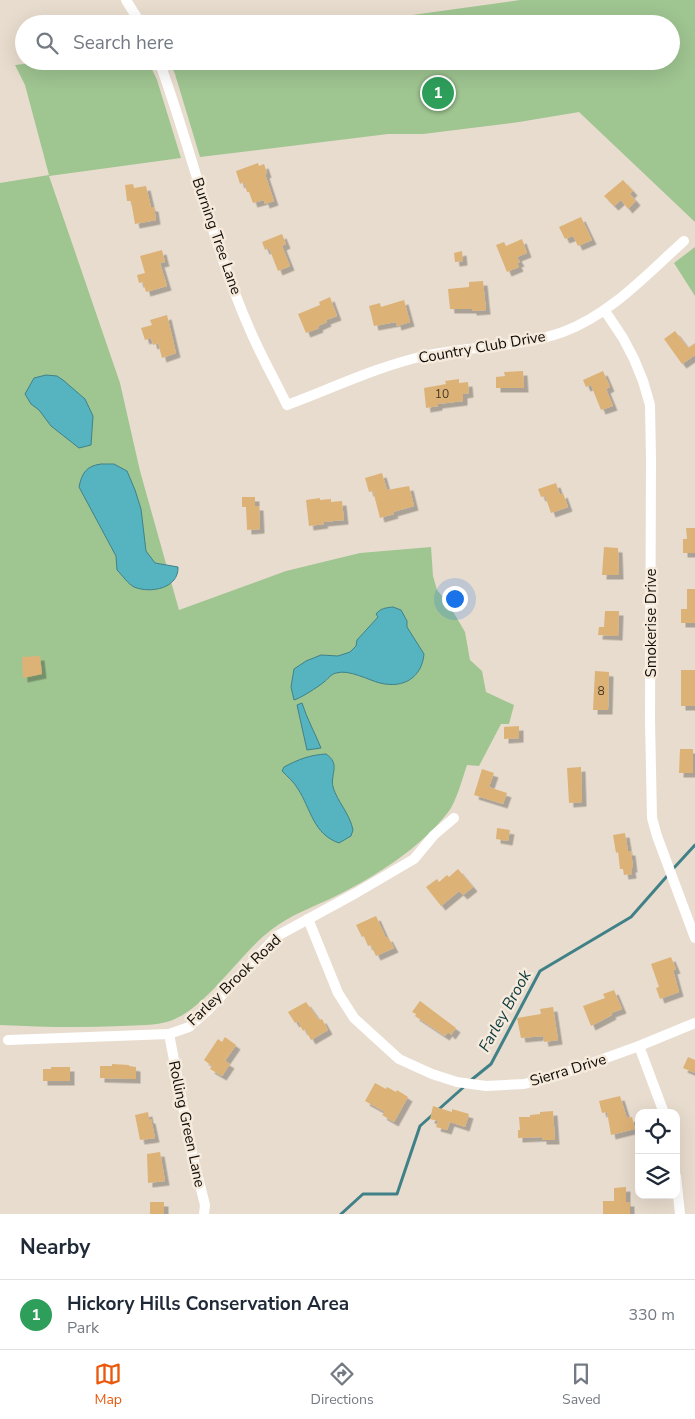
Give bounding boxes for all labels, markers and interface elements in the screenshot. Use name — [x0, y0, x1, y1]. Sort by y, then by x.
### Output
search box — [15, 15, 680, 70]
icon: search — [33, 29, 61, 57]
text: Search here — [73, 30, 174, 56]
pin: 1 — [422, 74, 454, 112]
street label: Burning Tree Lane — [188, 175, 246, 297]
street label: Country Club Drive — [417, 326, 547, 368]
house number: 10 — [435, 386, 449, 402]
street label: Smokerise Drive — [641, 568, 661, 678]
your location — [442, 586, 468, 612]
house number: 8 — [597, 683, 605, 699]
street label: Farley Brook Road — [183, 930, 285, 1030]
water label: Farley Brook — [473, 965, 537, 1056]
street label: Sierra Drive — [527, 1049, 609, 1091]
street label: Rolling Green Lane — [164, 1059, 210, 1189]
map controls — [635, 1109, 680, 1199]
button: locate — [635, 1109, 680, 1154]
button: layers — [635, 1154, 680, 1199]
text: Nearby — [20, 1233, 90, 1261]
text: Hickory Hills Conservation Area — [67, 1291, 349, 1317]
text: 1 — [31, 1304, 41, 1326]
text: 330 m — [628, 1304, 675, 1326]
text: Park — [67, 1317, 99, 1339]
tab: Map — [94, 1360, 122, 1409]
tab: Directions — [311, 1360, 374, 1409]
tab: Saved — [562, 1360, 601, 1409]

